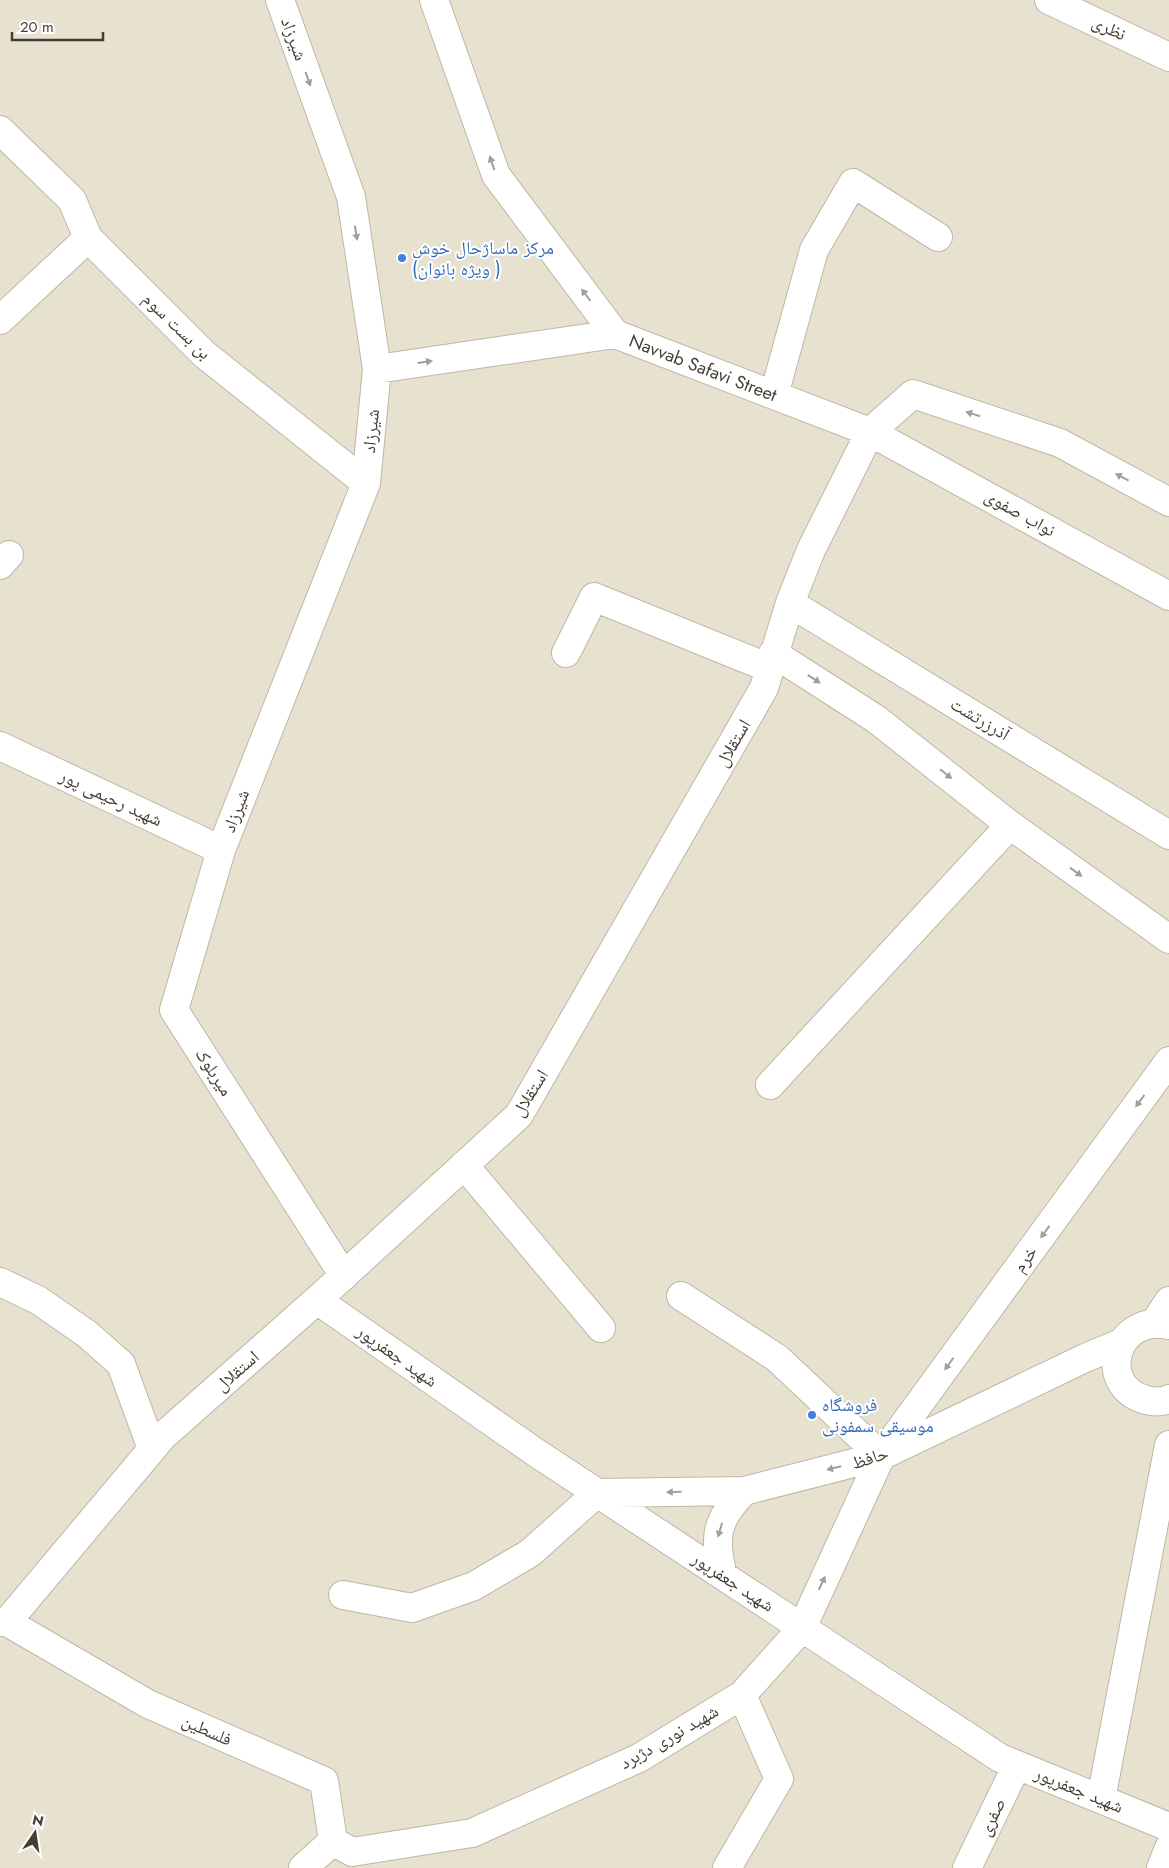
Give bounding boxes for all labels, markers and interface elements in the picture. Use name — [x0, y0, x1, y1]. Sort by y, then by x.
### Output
street label: نظری — [1088, 9, 1130, 47]
scale bar — [12, 10, 104, 42]
street label: شیرزاد — [274, 14, 314, 64]
text: 20 m — [20, 16, 54, 38]
one-way arrow — [304, 72, 312, 87]
one-way arrow — [488, 155, 496, 170]
one-way arrow — [353, 226, 361, 242]
place label: مرکز ماساژحال خوش (ویژه بانوان ) — [412, 235, 554, 282]
marker: مرکز ماساژحال خوش (ویژه بانوان ) — [396, 252, 408, 264]
street label: بن بست سوم — [137, 286, 217, 366]
one-way arrow — [581, 288, 591, 302]
street label: Navvab Safavi Street — [625, 328, 781, 408]
one-way arrow — [418, 358, 434, 366]
street label: شیرزاد — [356, 408, 386, 454]
one-way arrow — [965, 410, 980, 418]
one-way arrow — [1115, 472, 1129, 481]
street label: نواب صفوی — [980, 483, 1060, 543]
one-way arrow — [808, 674, 821, 684]
street label: آذرزرتشت — [945, 691, 1015, 747]
street label: استقلال — [709, 714, 757, 772]
street label: شهید رحیمی پور — [54, 762, 167, 833]
one-way arrow — [939, 769, 952, 780]
street label: شیرزاد — [216, 786, 256, 836]
one-way arrow — [1069, 867, 1082, 877]
street label: میربلوک — [189, 1043, 239, 1101]
street label: استقلال — [505, 1064, 555, 1122]
one-way arrow — [1135, 1094, 1145, 1108]
one-way arrow — [1039, 1225, 1050, 1238]
street label: خرم — [1006, 1240, 1044, 1278]
street label: شهید جعفرپور — [350, 1318, 443, 1394]
street label: استقلال — [209, 1344, 265, 1398]
one-way arrow — [944, 1357, 954, 1370]
place label: فروشگاه موسیقی سمفونی — [822, 1392, 934, 1439]
marker: فروشگاه موسیقی سمفونی — [806, 1409, 818, 1421]
street label: حافظ — [848, 1440, 892, 1476]
one-way arrow — [826, 1464, 841, 1472]
one-way arrow — [666, 1488, 682, 1496]
one-way arrow — [716, 1522, 724, 1538]
street label: شهید جعفرپور — [686, 1545, 779, 1618]
one-way arrow — [818, 1576, 826, 1590]
street label: شهید نوری دژبرد — [615, 1698, 723, 1776]
street label: فلسطین — [178, 1707, 236, 1753]
street label: شهید جعفرپور — [1030, 1760, 1127, 1820]
street label: صفری — [972, 1794, 1012, 1840]
north arrow — [10, 1808, 60, 1858]
text: N — [30, 1809, 46, 1831]

